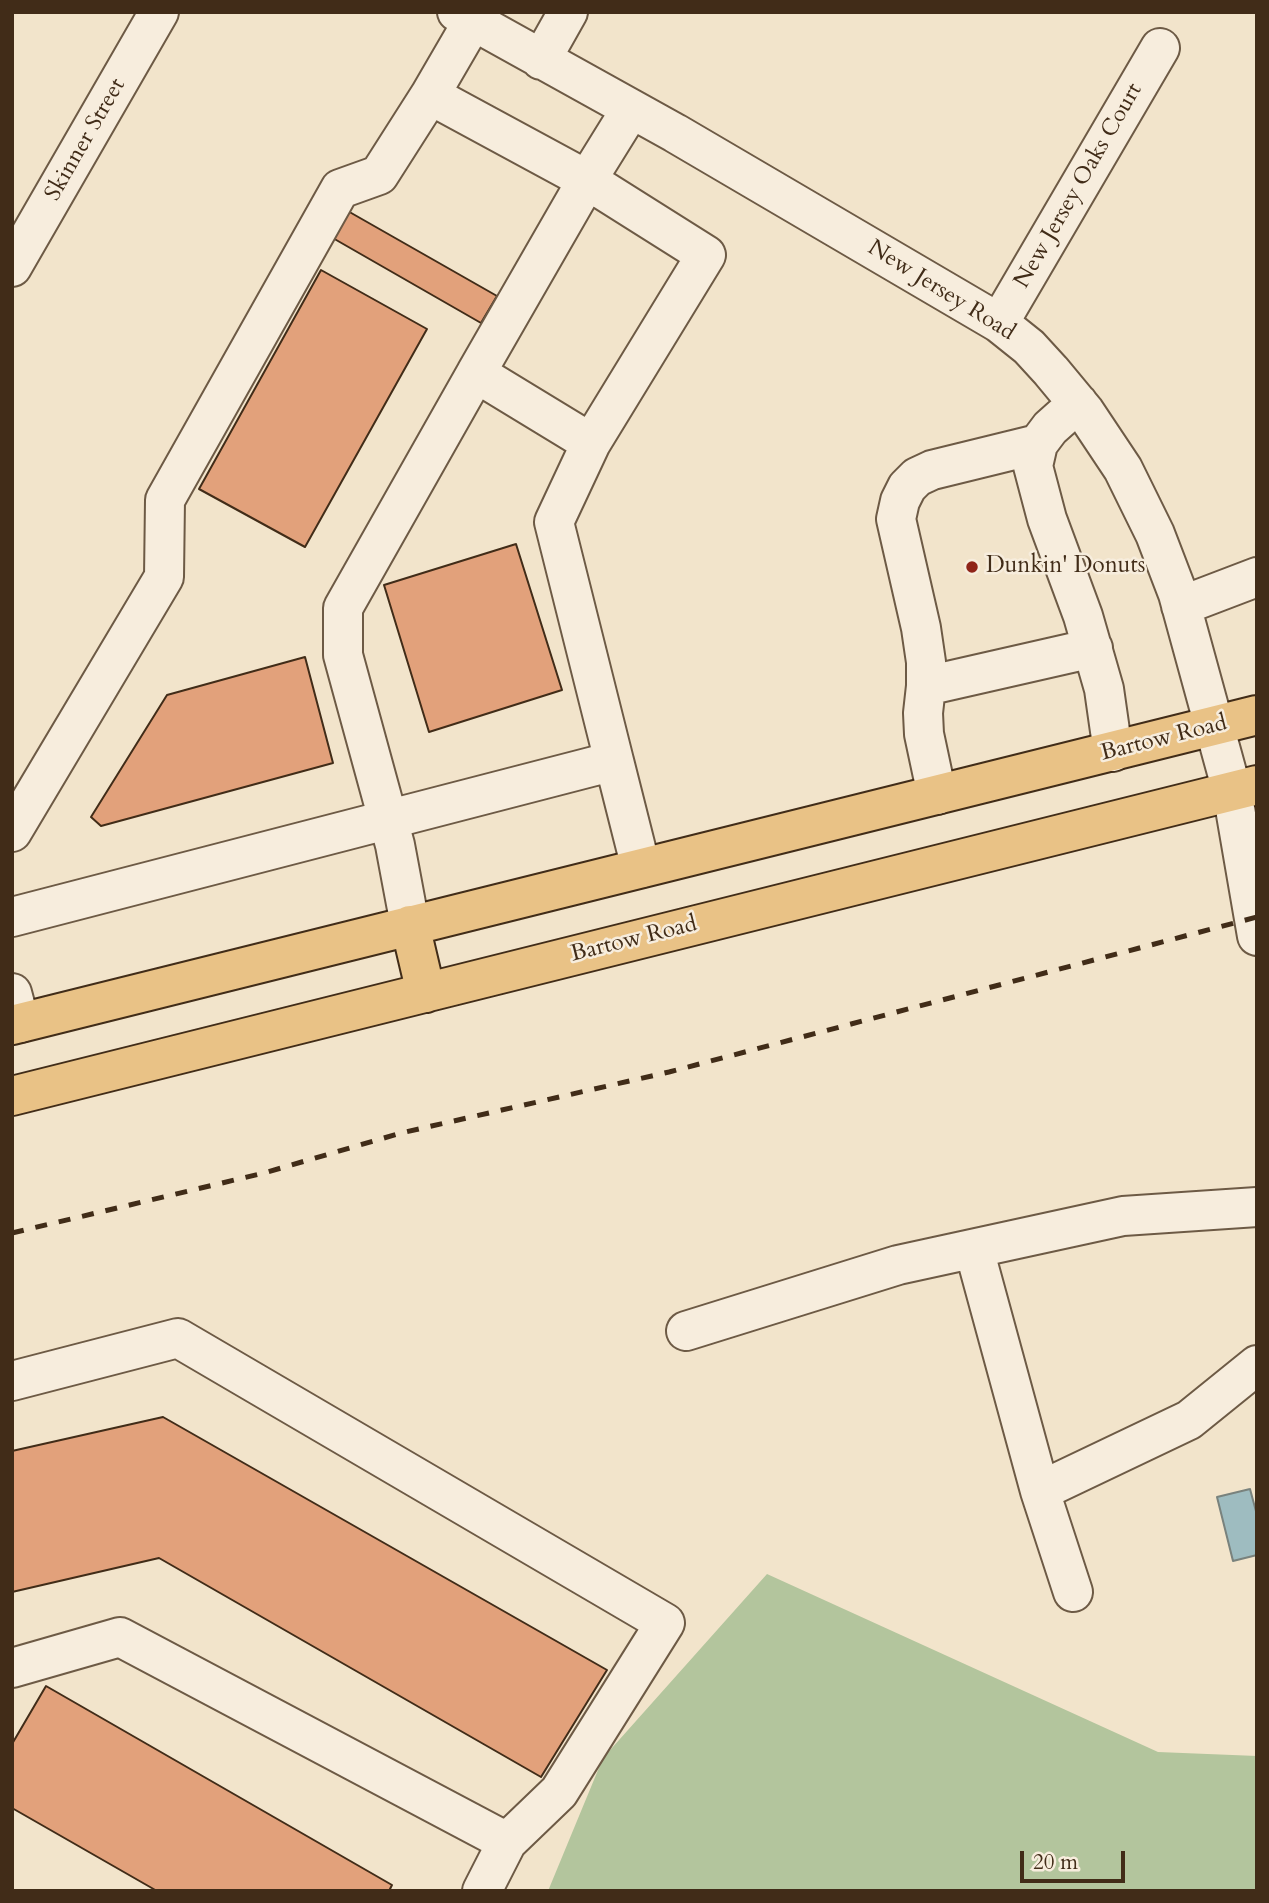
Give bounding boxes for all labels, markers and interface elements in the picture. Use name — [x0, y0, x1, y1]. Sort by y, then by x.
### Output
street label: Skinner Street — [40, 74, 132, 206]
street label: New Jersey Oaks Court — [1009, 79, 1149, 293]
street label: New Jersey Road — [862, 235, 1020, 347]
place label: Dunkin' Donuts — [986, 553, 1145, 581]
marker: Dunkin' Donuts — [964, 559, 980, 575]
street label: Bartow Road — [1098, 710, 1230, 768]
street label: Bartow Road — [568, 911, 700, 969]
scale bar — [1024, 1836, 1129, 1880]
text: 20 m — [1033, 1848, 1078, 1877]

